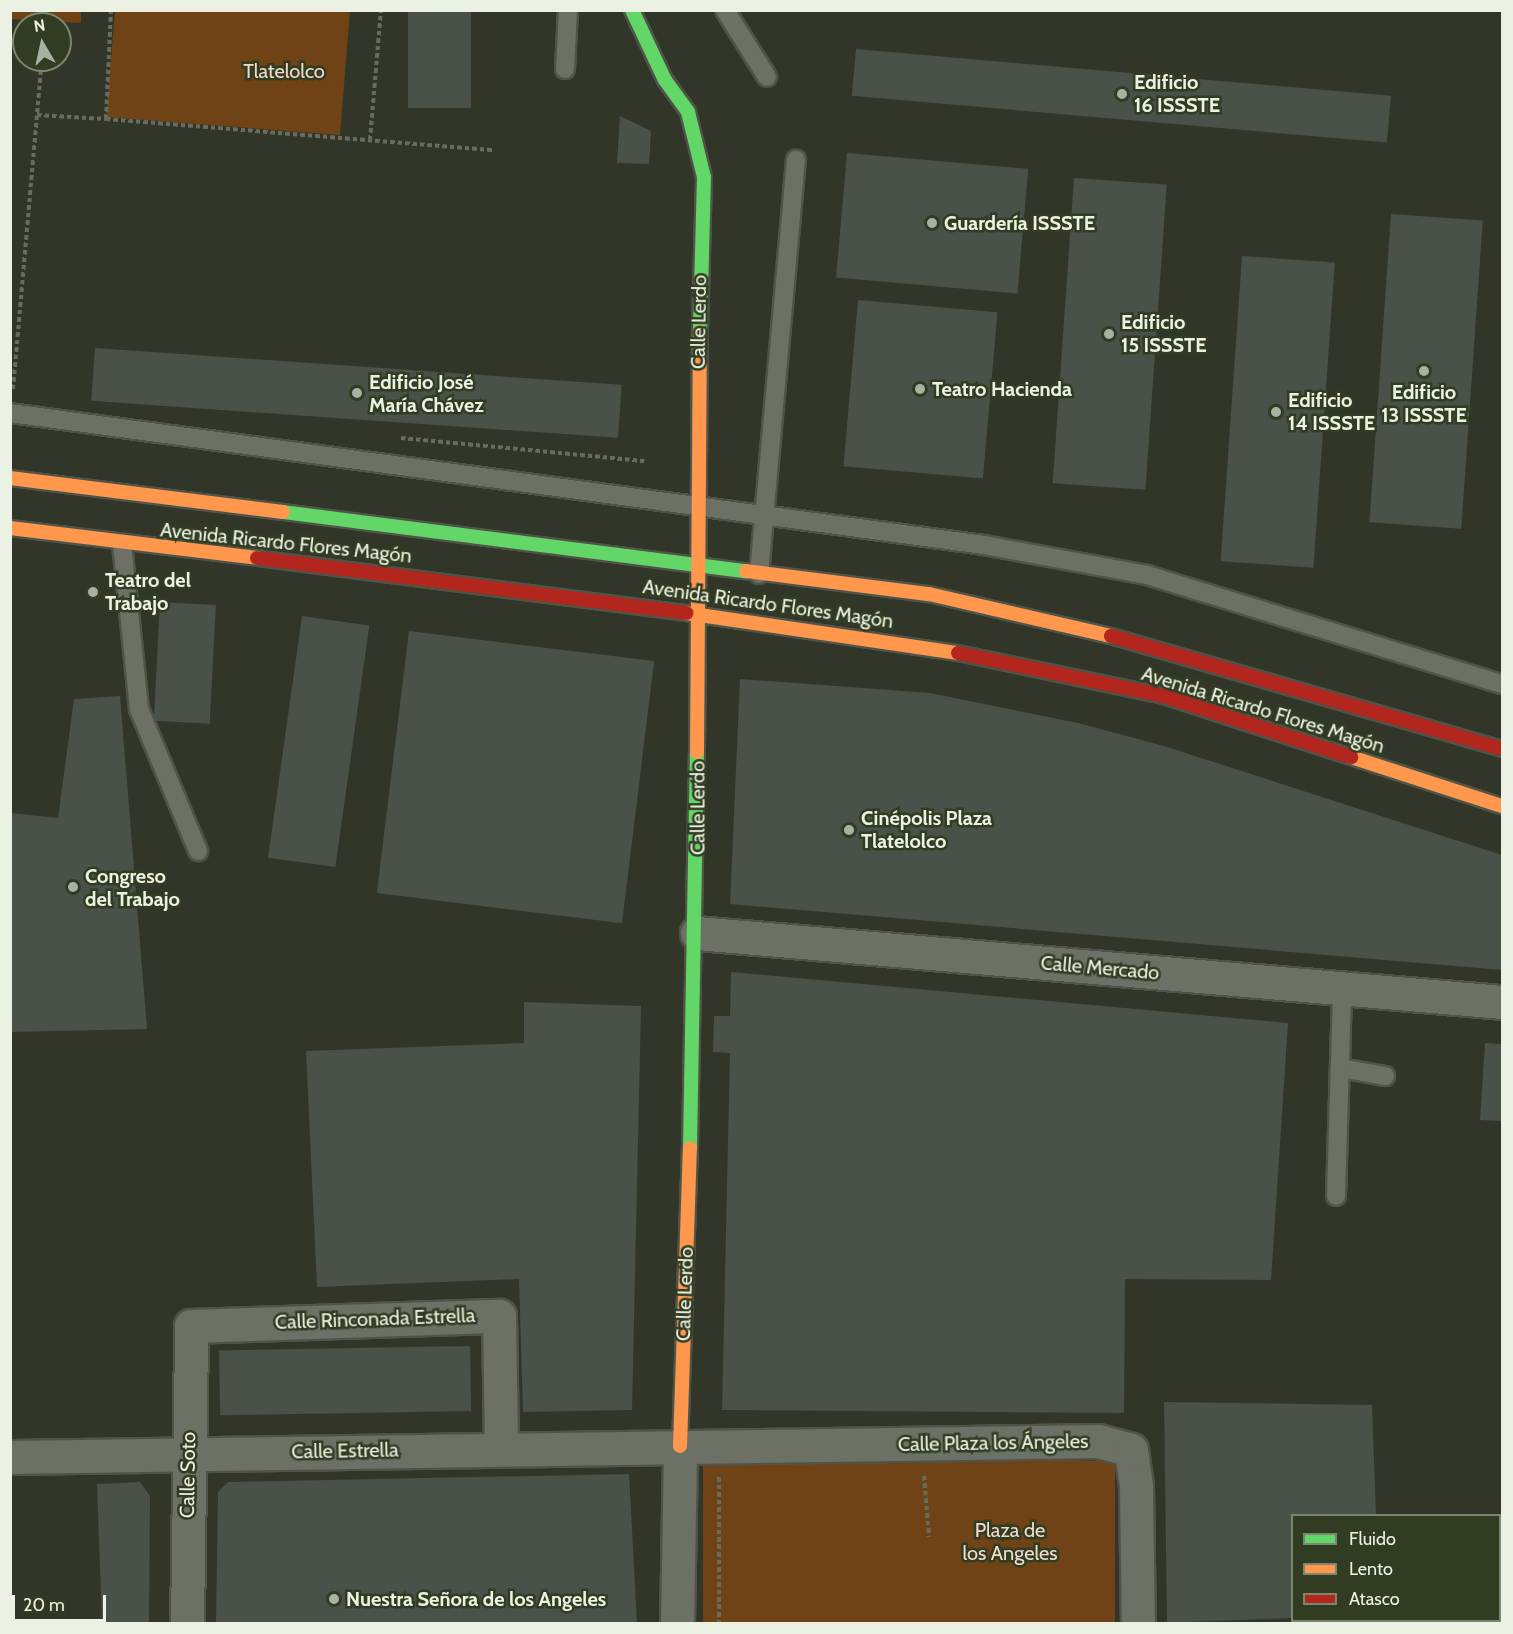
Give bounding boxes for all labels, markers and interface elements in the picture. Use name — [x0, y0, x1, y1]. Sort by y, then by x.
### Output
north arrow — [12, 12, 72, 72]
text: N — [32, 15, 46, 36]
park label: Tlatelolco — [243, 59, 325, 83]
place label: Edificio 16 ISSSTE — [1134, 70, 1220, 117]
marker: Edificio 16 ISSSTE — [1115, 87, 1129, 101]
place label: Guardería ISSSTE — [944, 211, 1095, 235]
marker: Guardería ISSSTE — [925, 216, 939, 230]
street label: Calle Lerdo — [686, 275, 712, 369]
place label: Edificio 15 ISSSTE — [1121, 310, 1206, 357]
marker: Edificio 15 ISSSTE — [1102, 327, 1116, 341]
marker: Edificio 13 ISSSTE — [1417, 364, 1431, 378]
place label: Edificio José María Chávez — [369, 370, 484, 417]
place label: Teatro Hacienda — [932, 377, 1072, 401]
place label: Edificio 13 ISSSTE — [1381, 380, 1467, 427]
marker: Teatro Hacienda — [913, 382, 927, 396]
marker: Edificio José María Chávez — [350, 386, 364, 400]
place label: Edificio 14 ISSSTE — [1288, 388, 1375, 435]
marker: Edificio 14 ISSSTE — [1269, 405, 1283, 419]
street label: Avenida Ricardo Flores Magón — [159, 518, 413, 568]
place label: Teatro del Trabajo — [105, 568, 191, 615]
street label: Avenida Ricardo Flores Magón — [641, 575, 895, 633]
marker: Teatro del Trabajo — [86, 585, 100, 599]
street label: Avenida Ricardo Flores Magón — [1139, 662, 1387, 758]
street label: Calle Lerdo — [686, 761, 710, 855]
place label: Cinépolis Plaza Tlatelolco — [861, 807, 992, 854]
marker: Cinépolis Plaza Tlatelolco — [842, 823, 856, 837]
place label: Congreso del Trabajo — [85, 864, 180, 911]
marker: Congreso del Trabajo — [66, 880, 80, 894]
street label: Calle Mercado — [1040, 951, 1160, 985]
street label: Calle Lerdo — [671, 1246, 699, 1342]
street label: Calle Rinconada Estrella — [274, 1304, 476, 1334]
street label: Calle Plaza los Ángeles — [898, 1429, 1088, 1457]
street label: Calle Soto — [175, 1432, 201, 1518]
street label: Calle Estrella — [291, 1438, 399, 1464]
legend — [1291, 1514, 1501, 1622]
park label: Plaza de los Angeles — [962, 1519, 1058, 1566]
text: Fluido — [1349, 1528, 1396, 1550]
text: Lento — [1349, 1558, 1393, 1580]
scale bar — [15, 1583, 110, 1621]
place label: Nuestra Señora de los Angeles — [346, 1587, 606, 1611]
text: Atasco — [1349, 1588, 1400, 1610]
marker: Nuestra Señora de los Angeles — [327, 1592, 341, 1606]
text: 20 m — [23, 1594, 65, 1616]

